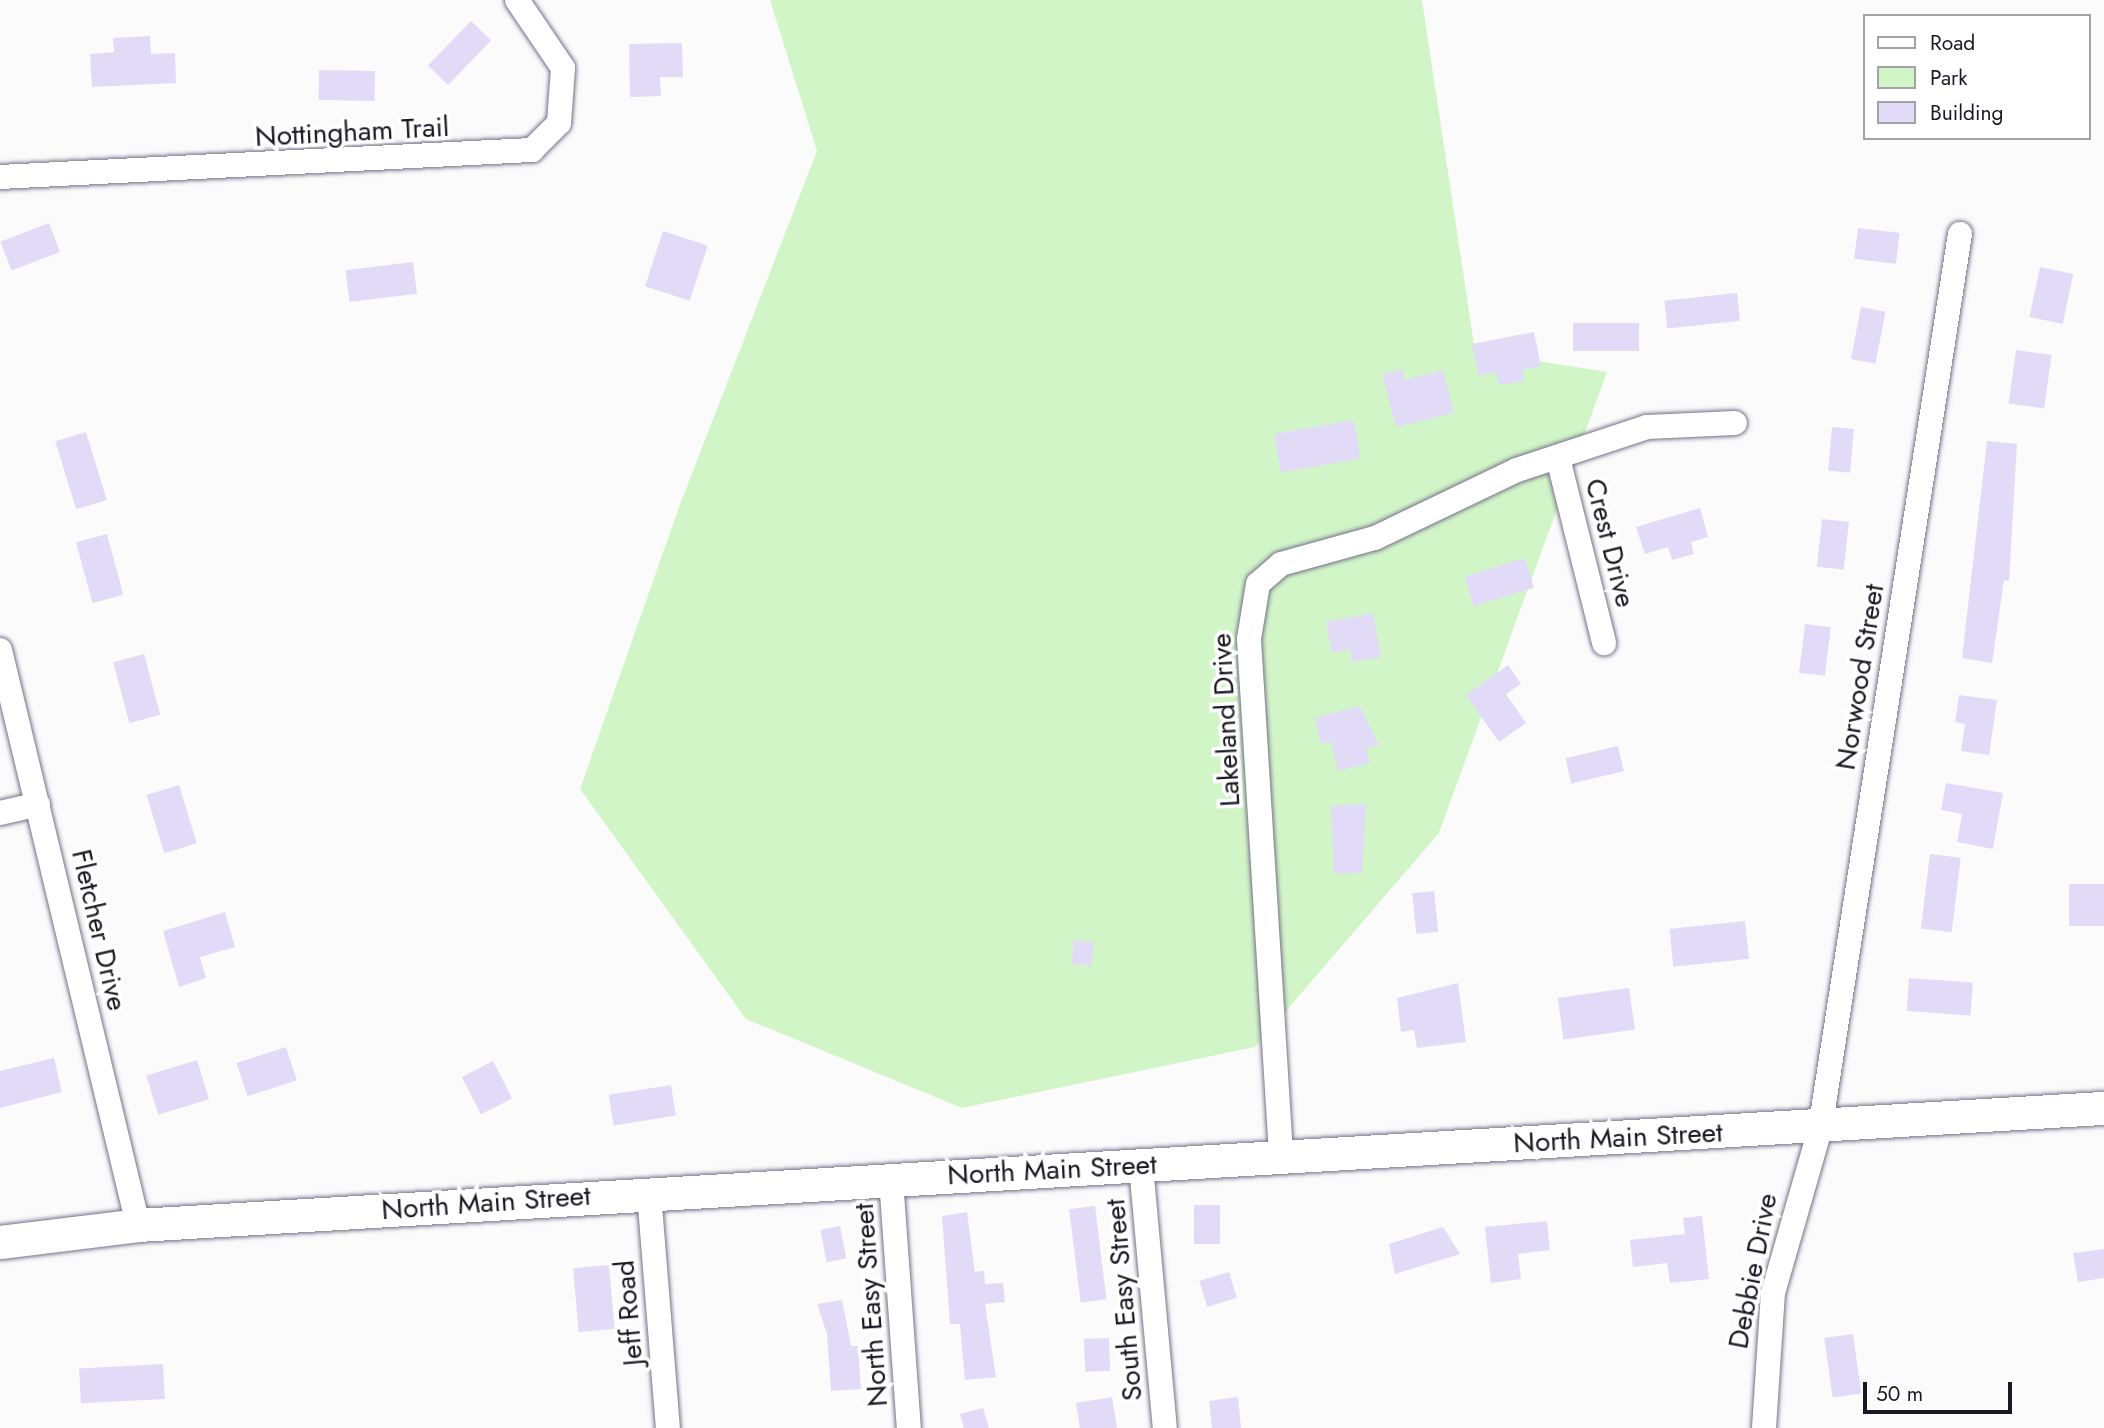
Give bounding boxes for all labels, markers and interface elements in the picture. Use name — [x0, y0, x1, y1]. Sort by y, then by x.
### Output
legend — [1862, 14, 2090, 140]
text: Road — [1930, 28, 1975, 58]
text: Park — [1930, 63, 1967, 93]
text: Building — [1930, 98, 2003, 128]
street label: Nottingham Trail — [254, 110, 450, 154]
street label: Crest Drive — [1578, 475, 1642, 611]
street label: Norwood Street — [1829, 582, 1891, 772]
street label: Lakeland Drive — [1205, 632, 1247, 808]
street label: Fletcher Drive — [64, 846, 134, 1014]
street label: North Main Street — [1512, 1116, 1724, 1160]
street label: North Main Street — [946, 1148, 1158, 1192]
street label: North Main Street — [380, 1179, 592, 1227]
street label: Debbie Drive — [1721, 1190, 1785, 1352]
street label: South Easy Street — [1098, 1198, 1150, 1402]
street label: North Easy Street — [847, 1202, 895, 1408]
street label: Jeff Road — [608, 1259, 650, 1367]
scale bar — [1866, 1368, 2015, 1412]
text: 50 m — [1876, 1379, 1923, 1409]

